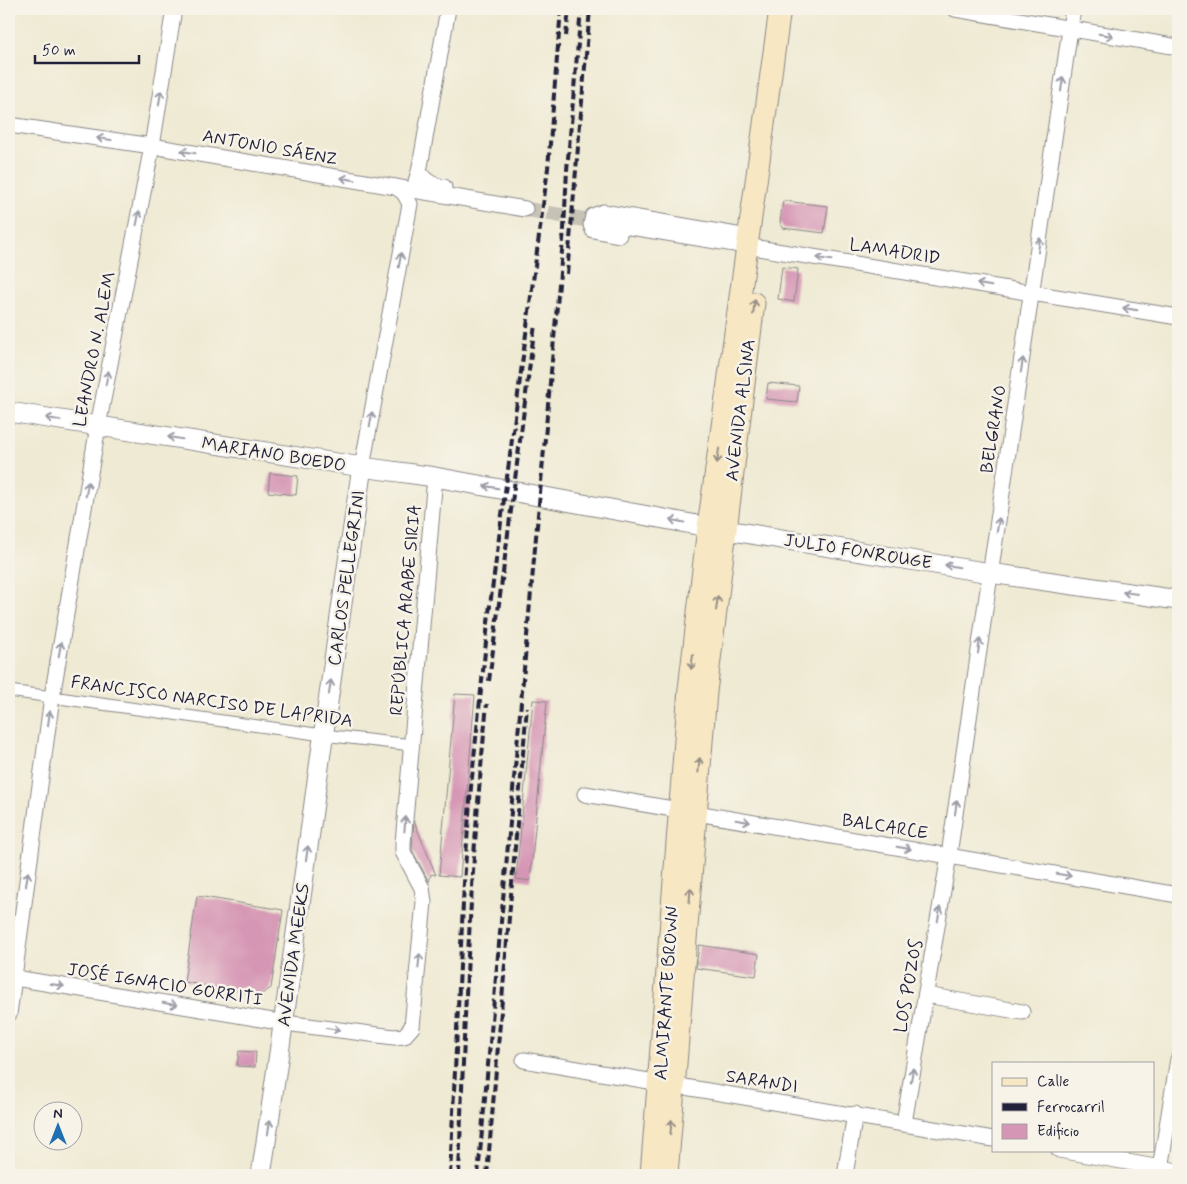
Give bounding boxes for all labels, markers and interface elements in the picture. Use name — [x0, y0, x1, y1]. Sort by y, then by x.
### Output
one-way arrow — [1098, 30, 1114, 40]
scale bar — [35, 32, 139, 64]
text: 50 m — [42, 41, 76, 61]
one-way arrow — [1058, 76, 1068, 92]
one-way arrow — [155, 90, 165, 106]
street label: ANTONIO SÁENZ — [201, 124, 339, 172]
one-way arrow — [96, 134, 112, 144]
one-way arrow — [180, 147, 196, 157]
one-way arrow — [341, 174, 357, 184]
one-way arrow — [134, 211, 143, 227]
street label: LAMADRID — [848, 233, 942, 271]
one-way arrow — [1035, 237, 1045, 253]
one-way arrow — [396, 252, 406, 268]
one-way arrow — [816, 254, 832, 264]
street label: LEANDRO N. ALEM — [68, 269, 122, 429]
one-way arrow — [977, 280, 993, 290]
one-way arrow — [749, 299, 759, 315]
one-way arrow — [1123, 304, 1139, 314]
street label: AVENIDA ALSINA — [720, 338, 762, 483]
one-way arrow — [1017, 357, 1027, 373]
one-way arrow — [103, 370, 113, 386]
street label: BELGRANO — [975, 383, 1013, 475]
one-way arrow — [366, 412, 376, 428]
one-way arrow — [46, 413, 62, 423]
street label: MARIANO BOEDO — [200, 432, 348, 478]
one-way arrow — [168, 433, 184, 443]
one-way arrow — [713, 447, 723, 463]
one-way arrow — [83, 481, 93, 497]
one-way arrow — [483, 482, 499, 492]
street label: CARLOS PELLEGRINI — [323, 489, 371, 668]
street label: REPÚBLICA ARABE SIRIA — [385, 503, 427, 717]
one-way arrow — [670, 515, 686, 525]
one-way arrow — [993, 518, 1003, 534]
street label: JULIO FONROUGE — [782, 528, 934, 576]
one-way arrow — [944, 561, 960, 571]
one-way arrow — [1122, 588, 1138, 598]
one-way arrow — [712, 595, 722, 611]
one-way arrow — [975, 638, 985, 654]
one-way arrow — [56, 641, 66, 657]
one-way arrow — [687, 654, 697, 670]
street label: FRANCISCO NARCISO DE LAPRIDA — [69, 670, 354, 734]
one-way arrow — [325, 679, 335, 695]
one-way arrow — [45, 710, 55, 726]
one-way arrow — [695, 757, 704, 773]
one-way arrow — [952, 799, 962, 815]
street label: BALCARCE — [840, 808, 930, 846]
one-way arrow — [400, 816, 409, 832]
one-way arrow — [735, 817, 751, 827]
one-way arrow — [895, 843, 911, 853]
one-way arrow — [302, 845, 312, 861]
one-way arrow — [1056, 870, 1072, 880]
one-way arrow — [22, 871, 32, 887]
street label: AVENIDA MEEKS — [272, 882, 316, 1028]
one-way arrow — [685, 887, 694, 903]
street label: ALMIRANTE BROWN — [649, 905, 685, 1081]
one-way arrow — [935, 907, 945, 923]
street label: LOS POZOS — [889, 938, 929, 1035]
one-way arrow — [414, 953, 423, 969]
street label: JOSÉ IGNACIO GORRITI — [65, 958, 264, 1012]
one-way arrow — [48, 980, 64, 990]
one-way arrow — [161, 999, 177, 1009]
one-way arrow — [325, 1024, 341, 1034]
legend — [992, 1062, 1154, 1152]
street label: SARANDI — [724, 1064, 800, 1100]
one-way arrow — [908, 1067, 918, 1083]
text: Calle — [1037, 1072, 1069, 1092]
text: Ferrocarril — [1037, 1098, 1105, 1118]
north arrow — [32, 1102, 82, 1152]
text: N — [53, 1105, 63, 1123]
one-way arrow — [264, 1119, 274, 1135]
one-way arrow — [667, 1119, 676, 1135]
text: Edificio — [1037, 1122, 1079, 1142]

